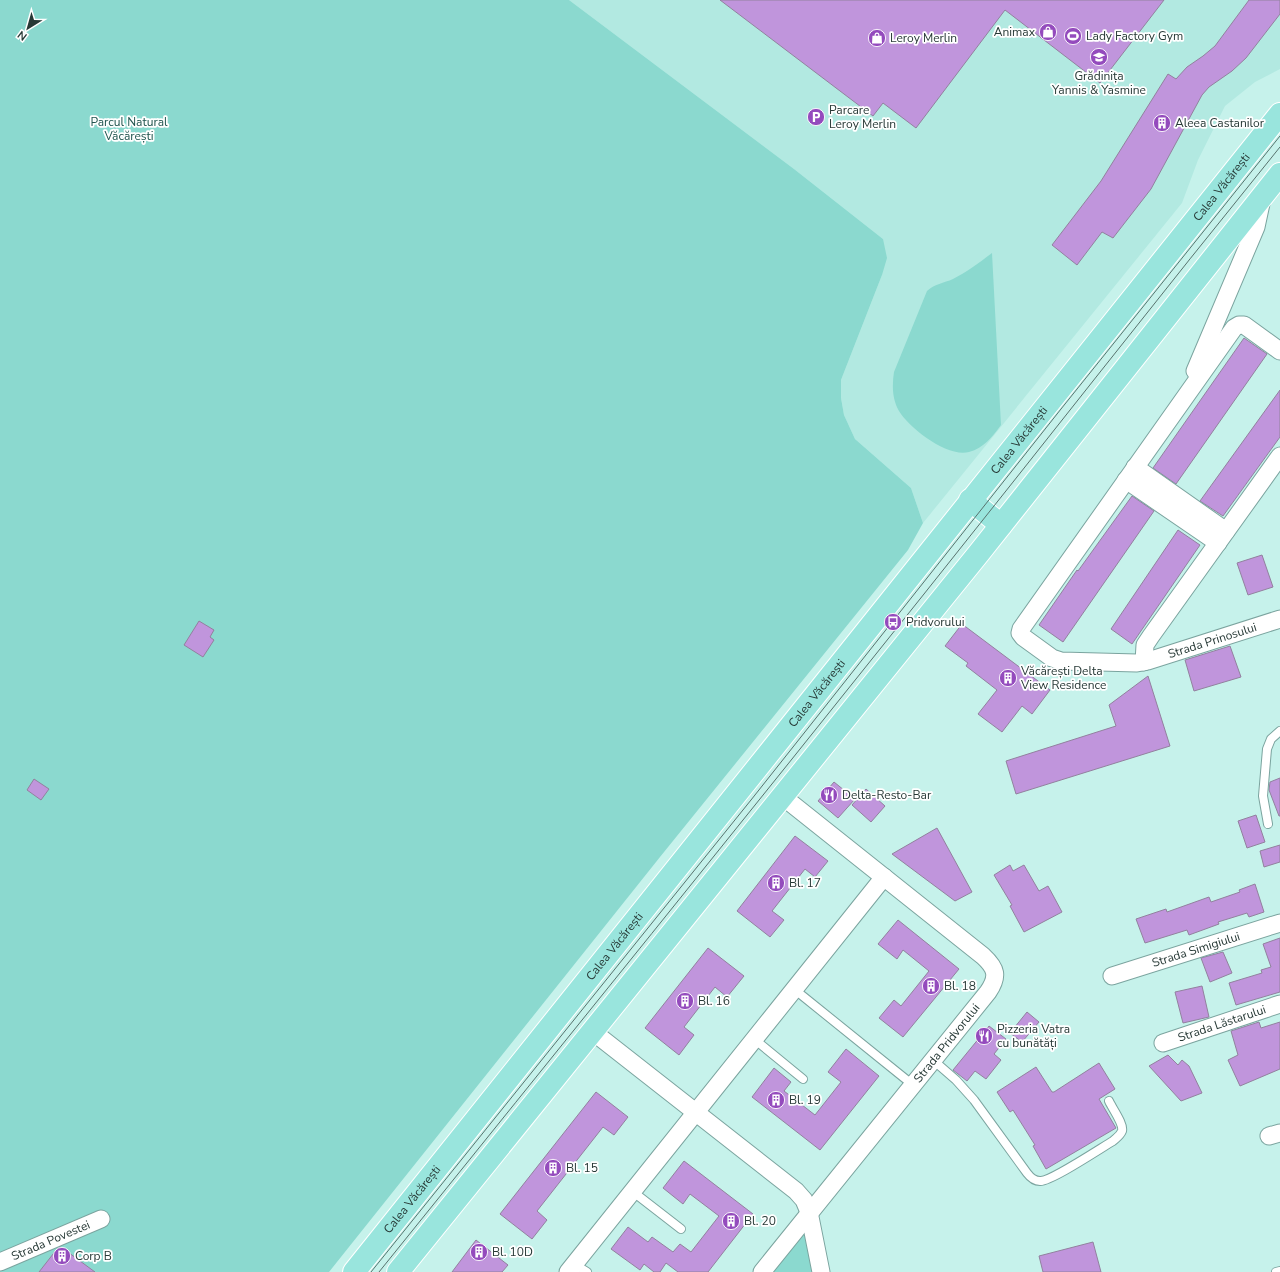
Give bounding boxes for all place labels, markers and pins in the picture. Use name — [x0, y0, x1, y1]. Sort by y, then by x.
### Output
shop icon: Animax — [1038, 22, 1058, 42]
place label: Animax — [994, 24, 1036, 40]
sports icon: Lady Factory Gym — [1063, 26, 1083, 46]
shop icon: Leroy Merlin — [867, 28, 887, 48]
place label: Lady Factory Gym — [1086, 28, 1183, 44]
place label: Leroy Merlin — [890, 30, 957, 46]
school or university icon: Grădinița Yannis & Yasmine — [1089, 47, 1109, 67]
place label: Grădinița Yannis & Yasmine — [1051, 68, 1146, 98]
place label: Parcare Leroy Merlin — [829, 102, 896, 132]
parking icon: Parcare Leroy Merlin — [806, 107, 826, 127]
building icon: Aleea Castanilor — [1152, 113, 1172, 133]
place label: Aleea Castanilor — [1175, 115, 1265, 131]
bus stop icon: Pridvorului — [883, 612, 903, 632]
place label: Pridvorului — [906, 614, 964, 630]
place label: Văcărești Delta View Residence — [1020, 663, 1106, 693]
building icon: Văcărești Delta View Residence — [998, 668, 1018, 688]
restaurant icon: Delta-Resto-Bar — [819, 785, 839, 805]
place label: Delta-Resto-Bar — [842, 787, 932, 803]
building icon: Bl. 17 — [766, 873, 786, 893]
place label: Bl. 17 — [789, 875, 821, 891]
building icon: Bl. 18 — [921, 976, 941, 996]
place label: Bl. 18 — [944, 978, 976, 994]
building icon: Bl. 16 — [675, 991, 695, 1011]
place label: Bl. 16 — [698, 993, 730, 1009]
place label: Pizzeria Vatra cu bunătăți — [997, 1021, 1070, 1051]
restaurant icon: Pizzeria Vatra cu bunătăți — [974, 1026, 994, 1046]
building icon: Bl. 19 — [766, 1090, 786, 1110]
place label: Bl. 19 — [789, 1092, 821, 1108]
building icon: Bl. 15 — [543, 1158, 563, 1178]
place label: Bl. 15 — [566, 1160, 598, 1176]
building icon: Bl. 20 — [721, 1211, 741, 1231]
place label: Bl. 20 — [744, 1213, 776, 1229]
building icon: Bl. 10D — [469, 1242, 489, 1262]
place label: Bl. 10D — [492, 1244, 533, 1260]
building icon: Corp B — [52, 1246, 72, 1266]
place label: Corp B — [75, 1248, 112, 1264]

